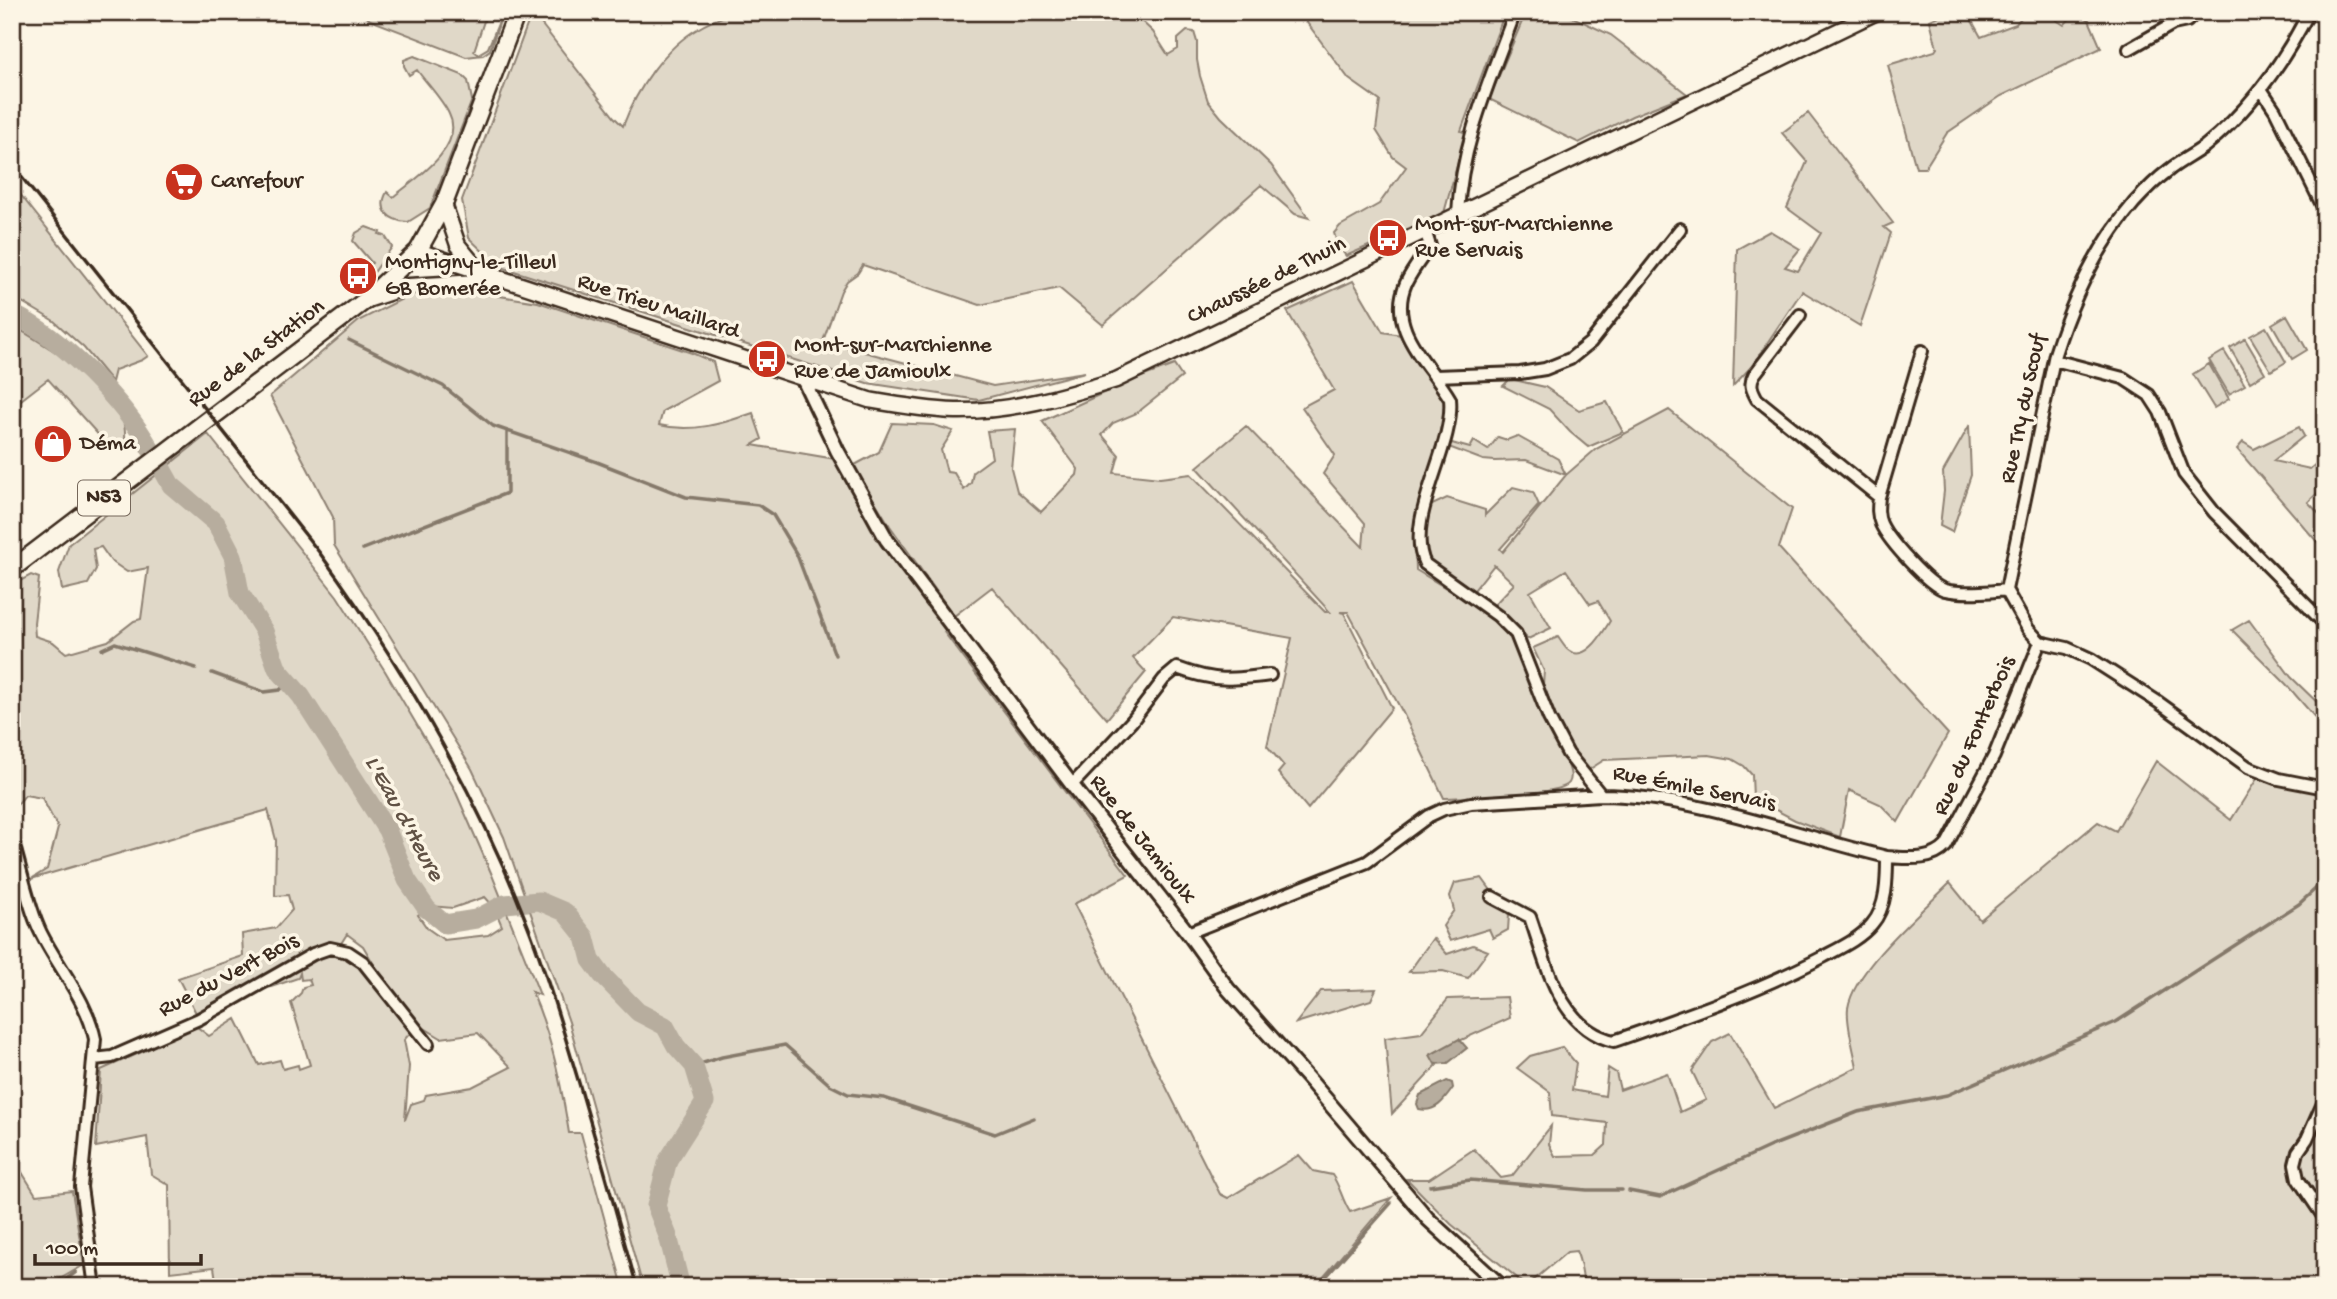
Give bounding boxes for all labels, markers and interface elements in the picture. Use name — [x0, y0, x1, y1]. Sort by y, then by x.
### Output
supermarket icon: Carrefour — [163, 161, 205, 203]
place label: Carrefour — [211, 169, 304, 196]
place label: Mont-sur-Marchienne Rue Servais — [1415, 212, 1614, 265]
bus stop icon: Mont-sur-Marchienne Rue Servais — [1367, 217, 1409, 259]
street label: Chaussée de Thuin — [1183, 231, 1351, 331]
place label: Montigny-le-Tilleul GB Bomerée — [385, 250, 557, 303]
bus stop icon: Montigny-le-Tilleul GB Bomerée — [337, 255, 379, 297]
street label: Rue Trieu Maillard — [574, 268, 744, 346]
street label: Rue de la Station — [183, 294, 331, 414]
street label: Rue Try du Scouf — [1995, 330, 2053, 486]
place label: Mont-sur-Marchienne Rue de Jamioulx — [794, 333, 993, 386]
bus stop icon: Mont-sur-Marchienne Rue de Jamioulx — [746, 338, 788, 380]
shop icon: Déma — [32, 423, 74, 465]
place label: Déma — [78, 431, 137, 458]
road number: N53 — [78, 480, 130, 516]
street label: Rue du Fonterbois — [1928, 652, 2022, 820]
water label: L'Eau d'Heure — [357, 751, 450, 888]
street label: Rue Émile Servais — [1610, 760, 1778, 818]
street label: Rue de Jamioulx — [1083, 770, 1201, 910]
street label: Rue du Vert Bois — [154, 928, 304, 1024]
scale bar — [35, 1222, 201, 1266]
text: 100 m — [45, 1238, 98, 1263]

